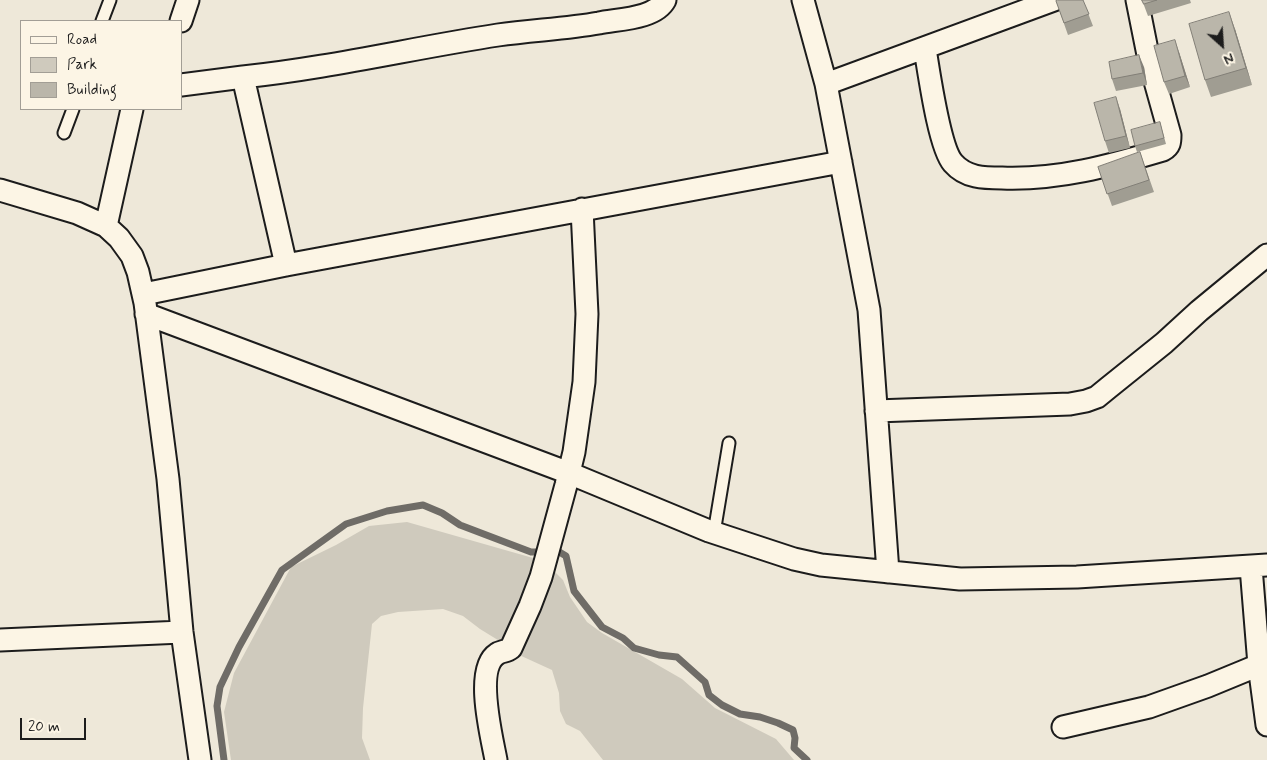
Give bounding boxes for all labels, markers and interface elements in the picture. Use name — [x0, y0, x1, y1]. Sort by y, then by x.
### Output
legend — [20, 20, 182, 110]
north arrow — [1197, 20, 1247, 70]
text: Road — [67, 30, 97, 50]
text: N — [1220, 48, 1237, 69]
text: Park — [67, 55, 97, 75]
text: Building — [67, 80, 117, 100]
scale bar — [22, 708, 89, 740]
text: 20 m — [28, 717, 60, 737]

